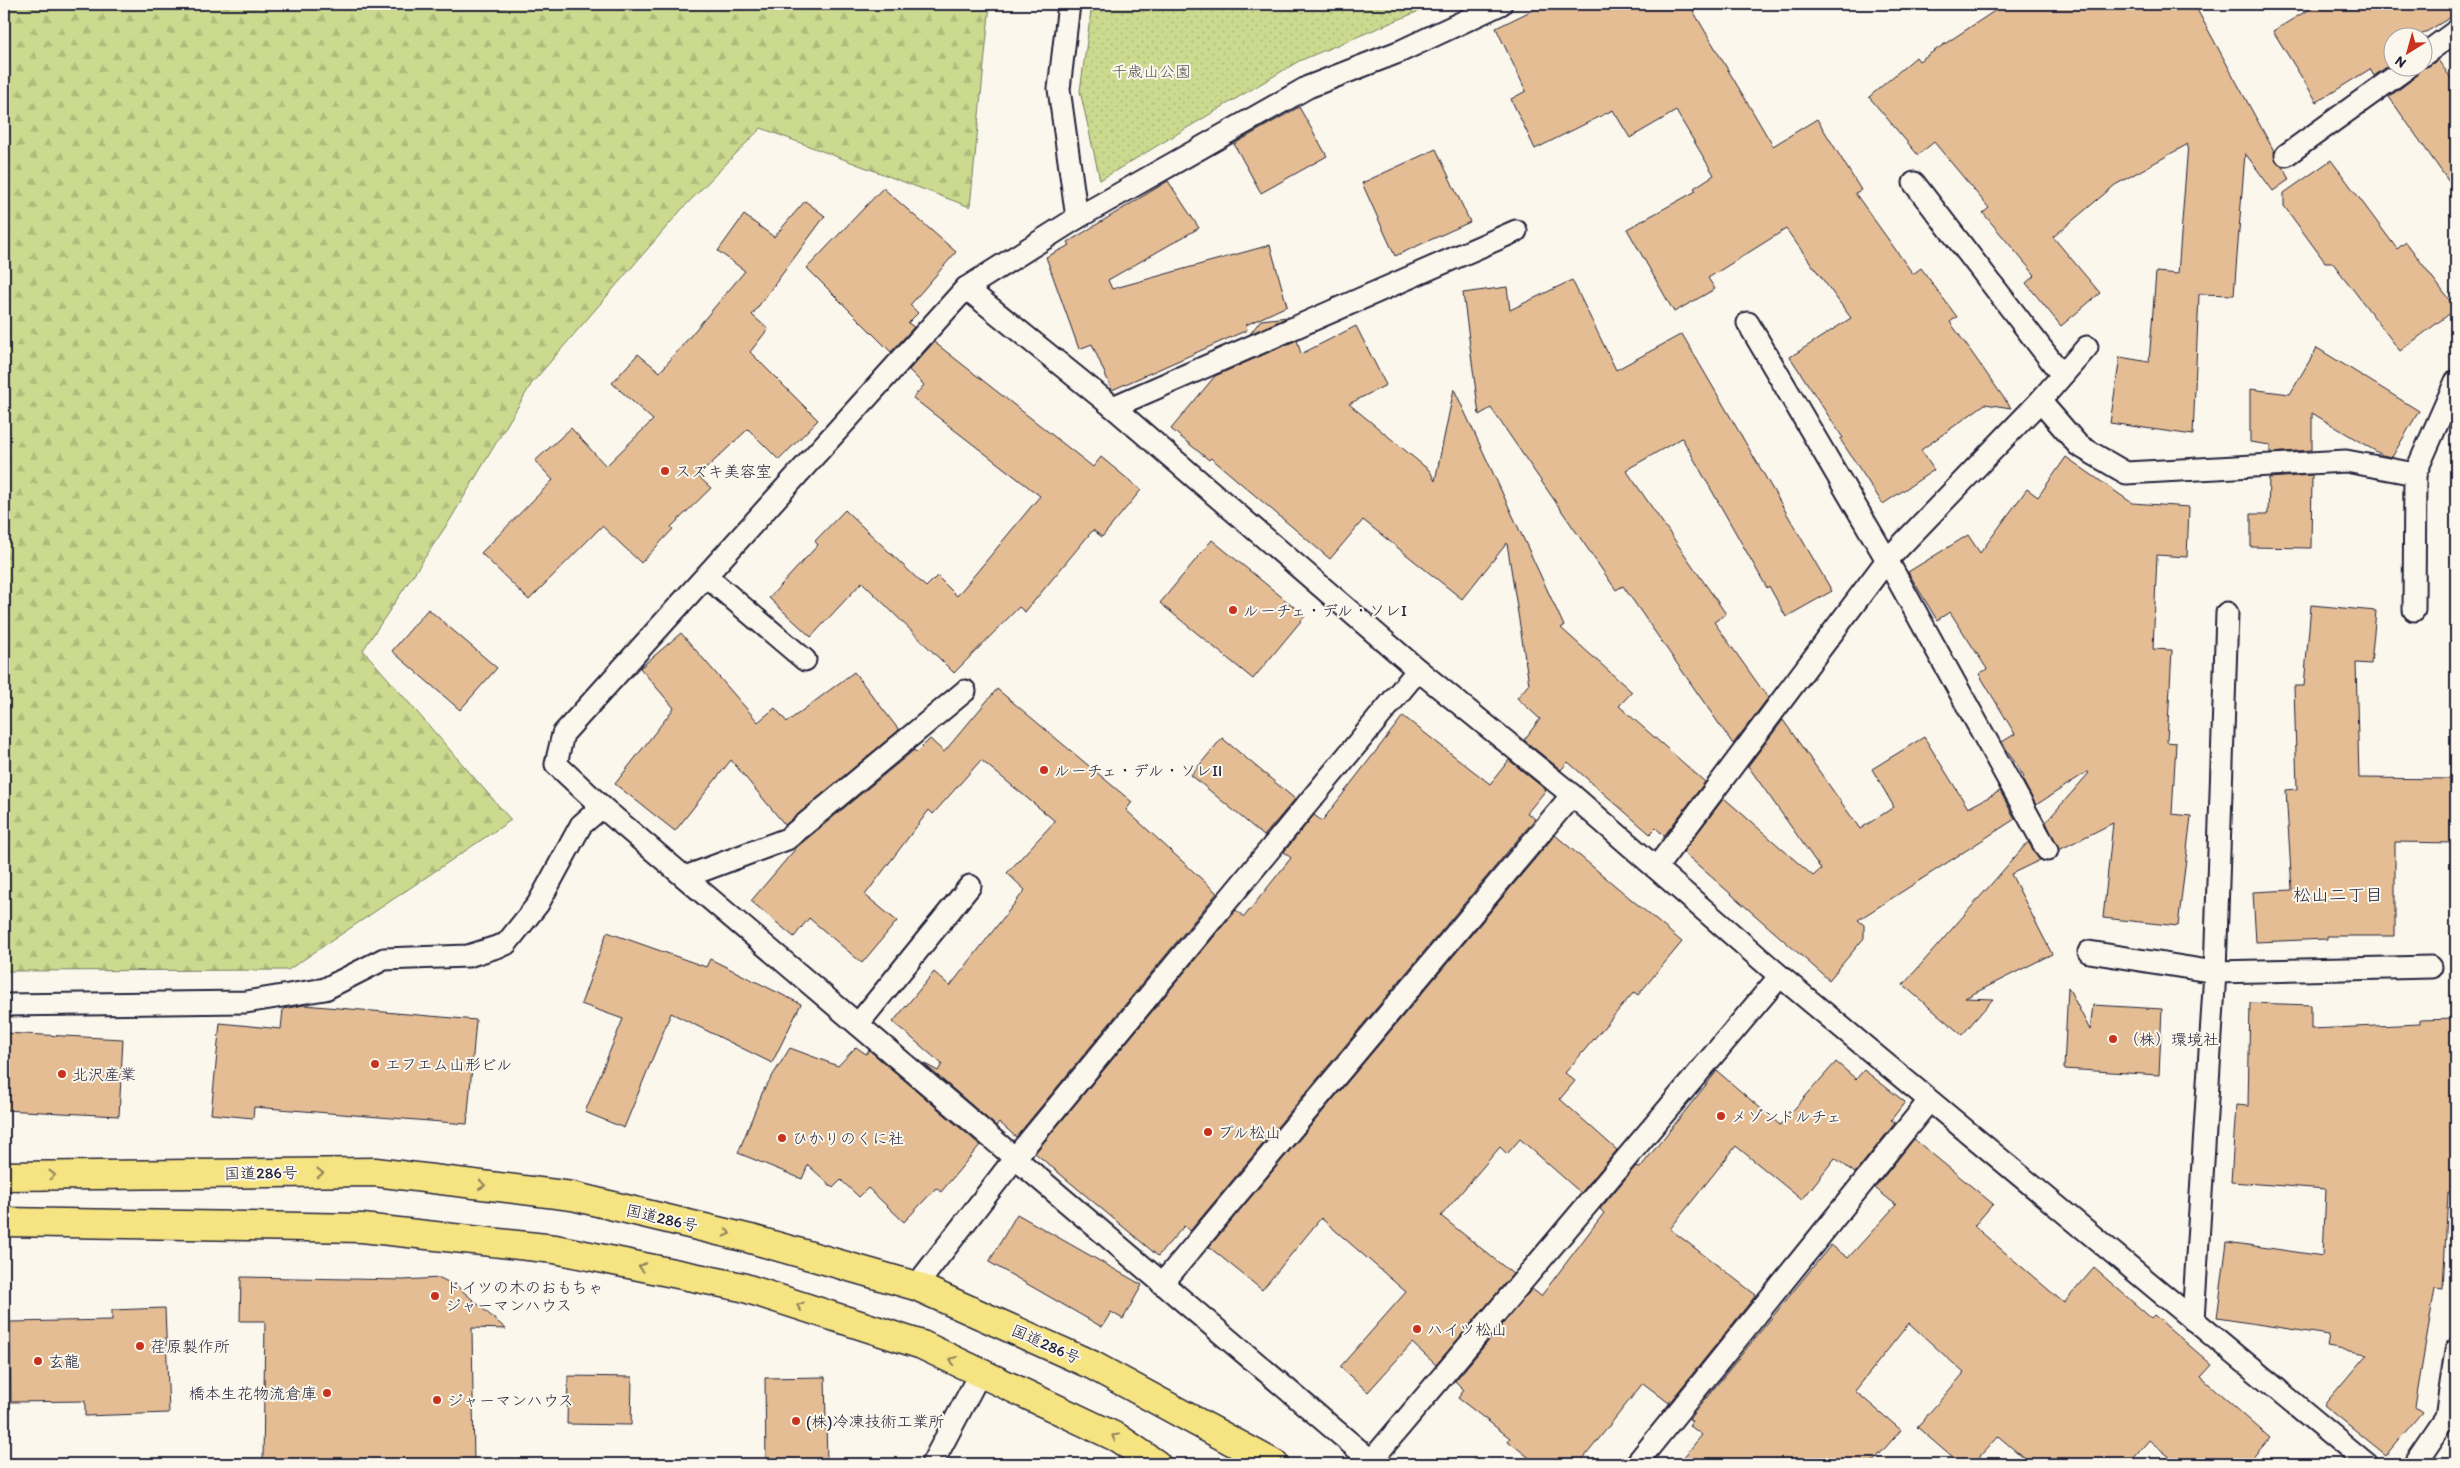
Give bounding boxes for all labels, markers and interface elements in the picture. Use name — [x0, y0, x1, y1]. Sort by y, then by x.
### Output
north arrow — [2382, 28, 2432, 78]
text: N — [2392, 52, 2409, 72]
park label: 千歳山公園 — [1111, 62, 1191, 81]
place label: スズキ美容室 — [675, 462, 772, 481]
marker: スズキ美容室 — [659, 465, 671, 477]
place label: ルーチェ・デル・ソレI — [1243, 601, 1407, 620]
marker: ルーチェ・デル・ソレI — [1227, 604, 1239, 616]
place label: ルーチェ・デル・ソレII — [1054, 761, 1222, 780]
marker: ルーチェ・デル・ソレII — [1038, 764, 1050, 776]
district label: 松山二丁目 — [2293, 884, 2383, 906]
place label: （株）環境社 — [2123, 1030, 2219, 1049]
marker: （株）環境社 — [2107, 1033, 2119, 1045]
place label: エフエム山形ビル — [385, 1055, 512, 1074]
marker: エフエム山形ビル — [369, 1058, 381, 1070]
place label: 北沢産業 — [72, 1065, 136, 1084]
marker: 北沢産業 — [56, 1068, 68, 1080]
place label: メゾンドルチェ — [1731, 1107, 1841, 1126]
marker: メゾンドルチェ — [1715, 1110, 1727, 1122]
place label: プル松山 — [1218, 1123, 1281, 1142]
marker: プル松山 — [1202, 1126, 1214, 1138]
place label: ひかりのくに社 — [792, 1129, 904, 1148]
marker: ひかりのくに社 — [776, 1132, 788, 1144]
street label: 国道286号 — [224, 1163, 298, 1183]
one-way arrow — [316, 1168, 324, 1178]
one-way arrow — [49, 1170, 57, 1180]
one-way arrow — [478, 1179, 486, 1190]
street label: 国道286号 — [624, 1200, 700, 1236]
one-way arrow — [722, 1227, 731, 1238]
one-way arrow — [638, 1262, 647, 1272]
place label: ドイツの木のおもちゃ ジャーマンハウス — [445, 1278, 603, 1315]
marker: ドイツの木のおもちゃ ジャーマンハウス — [429, 1290, 441, 1302]
one-way arrow — [796, 1301, 804, 1311]
street label: 国道286号 — [1008, 1320, 1084, 1368]
place label: ハイツ松山 — [1427, 1320, 1507, 1339]
marker: ハイツ松山 — [1411, 1323, 1423, 1335]
place label: 荏原製作所 — [150, 1337, 230, 1356]
marker: 荏原製作所 — [134, 1340, 146, 1352]
place label: 玄龍 — [48, 1352, 80, 1371]
marker: 玄龍 — [32, 1355, 44, 1367]
one-way arrow — [949, 1355, 958, 1366]
place label: 橋本生花物流倉庫 — [189, 1384, 317, 1403]
marker: 橋本生花物流倉庫 — [321, 1387, 333, 1399]
place label: ジャーマンハウス — [447, 1391, 574, 1410]
marker: ジャーマンハウス — [431, 1394, 443, 1406]
place label: (株)冷凍技術工業所 — [806, 1412, 944, 1431]
marker: (株)冷凍技術工業所 — [790, 1415, 802, 1427]
one-way arrow — [1111, 1433, 1120, 1443]

